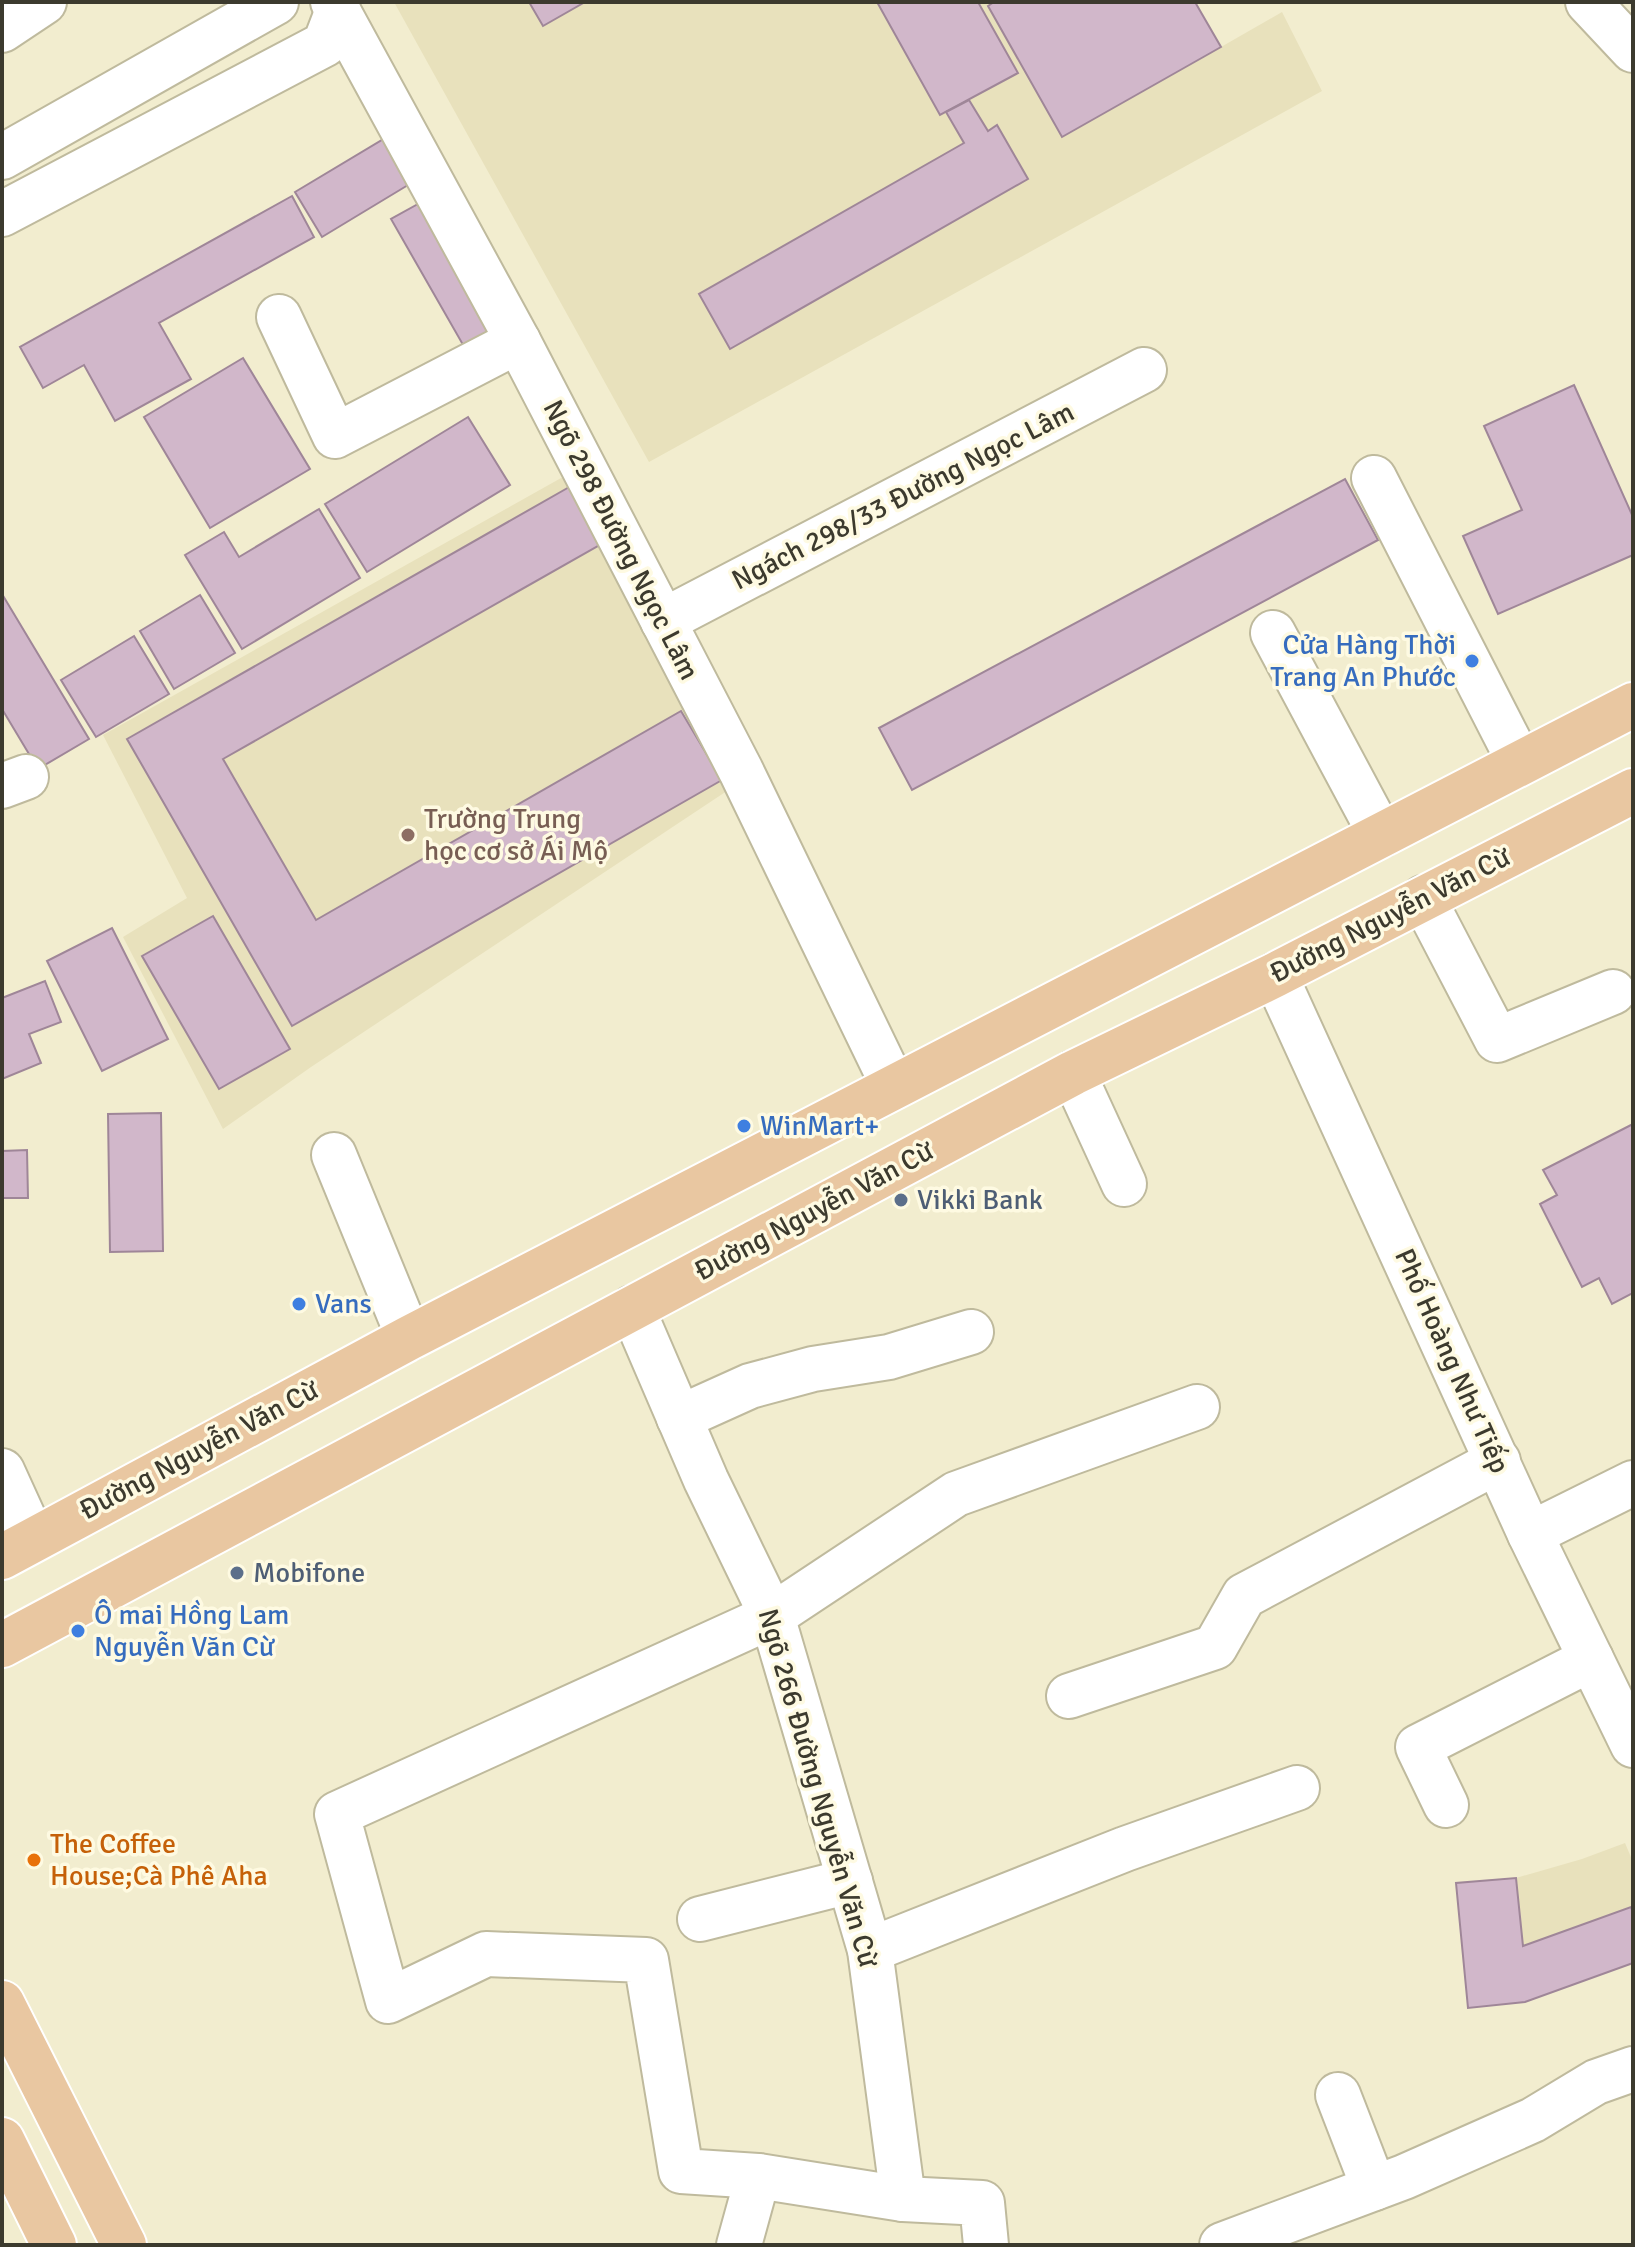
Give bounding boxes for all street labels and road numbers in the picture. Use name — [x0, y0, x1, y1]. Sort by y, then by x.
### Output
street label: Ngõ 298 Đường Ngọc Lâm — [536, 394, 706, 686]
street label: Ngách 298/33 Đường Ngọc Lâm — [726, 395, 1080, 597]
street label: Đường Nguyễn Văn Cừ — [1264, 839, 1517, 990]
street label: Đường Nguyễn Văn Cừ — [689, 1133, 940, 1288]
street label: Phố Hoàng Như Tiếp — [1387, 1243, 1517, 1479]
street label: Đường Nguyễn Văn Cừ — [74, 1372, 325, 1527]
street label: Ngõ 266 Đường Nguyễn Văn Cừ — [750, 1605, 886, 1972]

